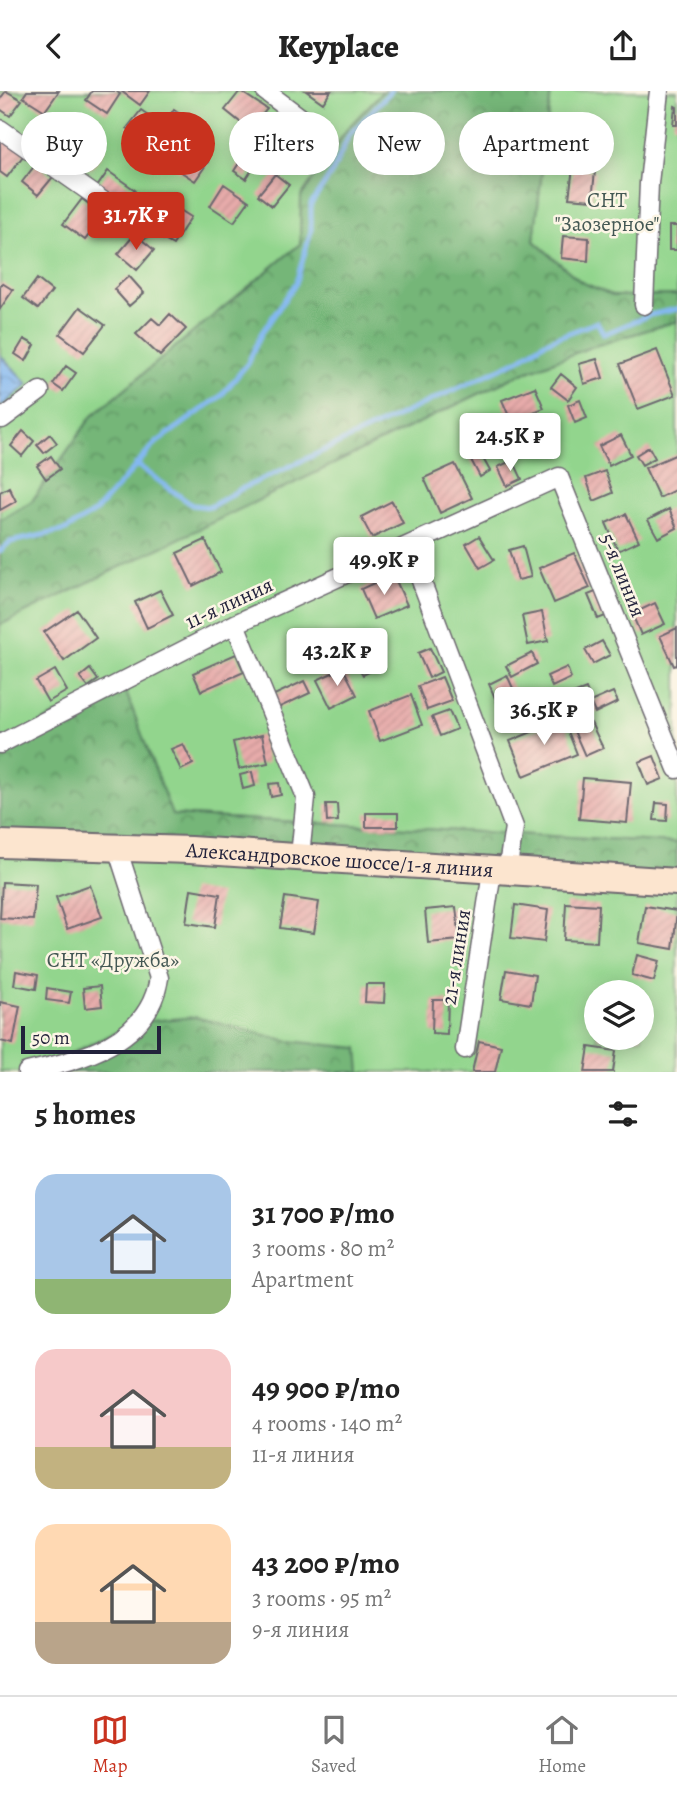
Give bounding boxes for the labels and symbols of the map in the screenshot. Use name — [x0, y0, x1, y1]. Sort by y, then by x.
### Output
park label: СНТ "Заозерное" — [555, 186, 659, 238]
pin: 31.7K ₽ — [71, 193, 201, 252]
pin: 24.5K ₽ — [445, 413, 575, 473]
street label: 5-я линия — [593, 529, 653, 621]
pin: 49.9K ₽ — [319, 538, 449, 597]
street label: 11-я линия — [181, 571, 277, 635]
pin: 43.2K ₽ — [272, 629, 402, 688]
pin: 36.5K ₽ — [479, 687, 609, 747]
street label: Александровское шоссе/1-я линия — [184, 836, 494, 884]
street label: 21-я линия — [435, 907, 477, 1007]
park label: СНТ «Дружба» — [47, 946, 179, 974]
scale bar — [21, 1023, 161, 1055]

